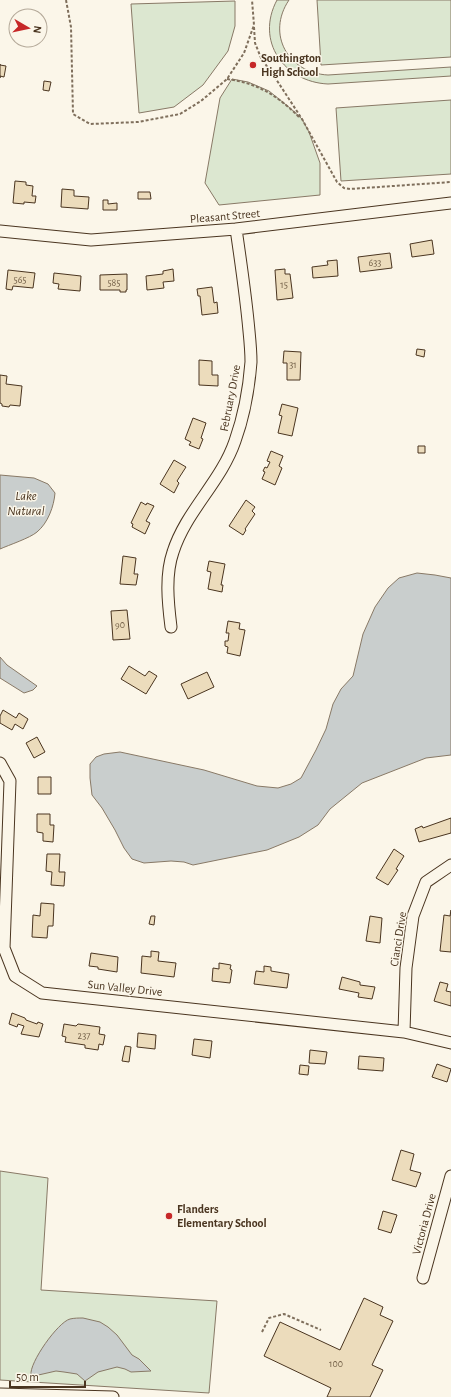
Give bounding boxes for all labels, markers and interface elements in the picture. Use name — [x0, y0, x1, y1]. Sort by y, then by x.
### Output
north arrow — [8, 8, 48, 48]
text: N — [31, 25, 43, 34]
place label: Southington High School — [261, 52, 321, 78]
marker: Southington High School — [248, 60, 258, 70]
street label: Pleasant Street — [189, 207, 261, 225]
house number: 633 — [369, 258, 381, 268]
house number: 565 — [13, 275, 27, 285]
house number: 585 — [107, 278, 121, 288]
house number: 15 — [280, 280, 288, 290]
house number: 31 — [289, 360, 297, 370]
street label: February Drive — [218, 364, 243, 433]
water label: Lake Natural — [7, 490, 45, 518]
house number: 90 — [115, 620, 125, 630]
street label: Cianci Drive — [388, 911, 408, 967]
street label: Sun Valley Drive — [87, 978, 163, 999]
house number: 237 — [78, 1031, 90, 1041]
street label: Victoria Drive — [410, 1192, 438, 1256]
place label: Flanders Elementary School — [177, 1203, 267, 1230]
marker: Flanders Elementary School — [164, 1211, 174, 1221]
house number: 100 — [329, 1359, 343, 1369]
scale bar — [10, 1363, 85, 1389]
text: 50 m — [16, 1371, 39, 1383]

